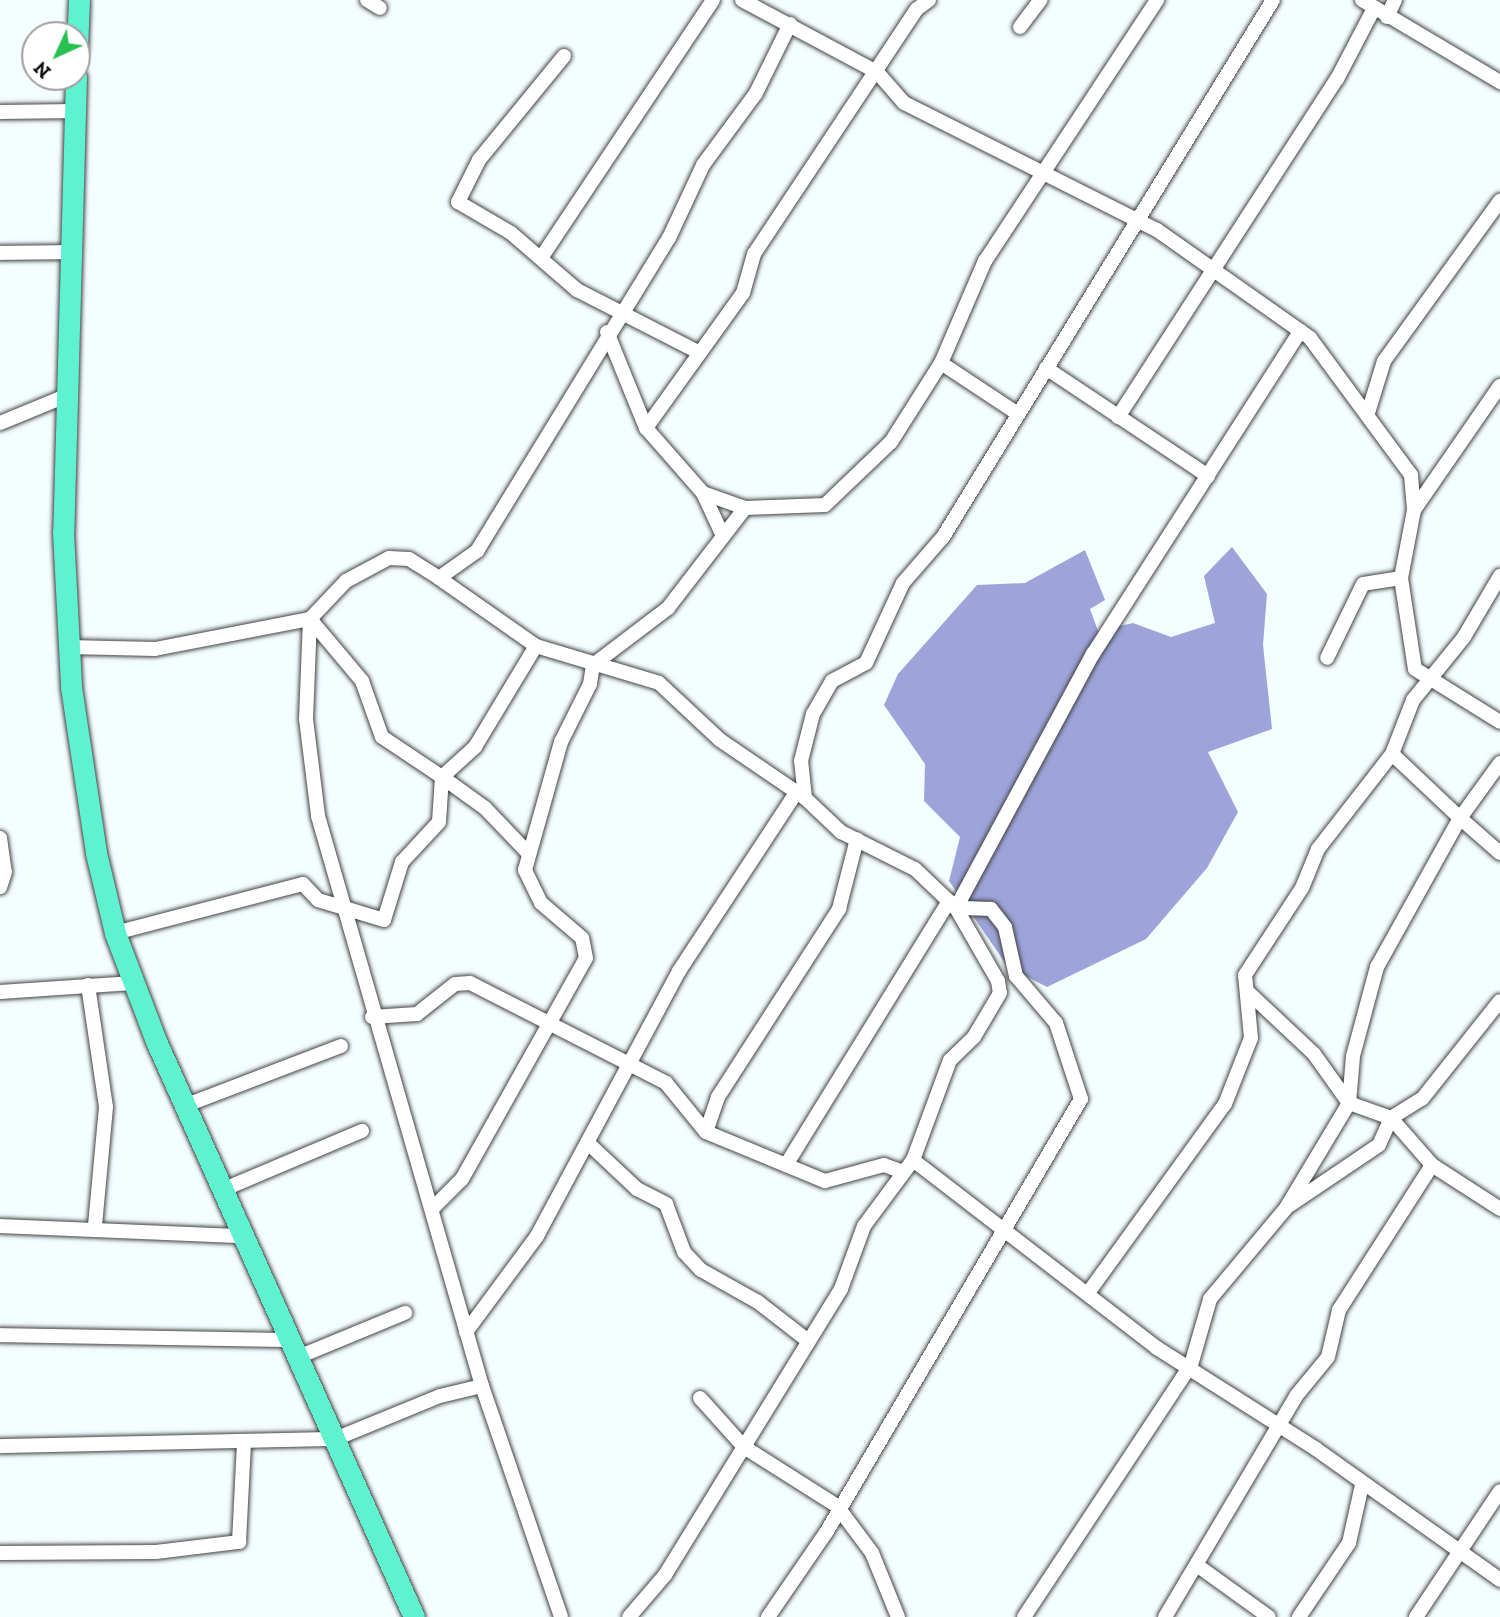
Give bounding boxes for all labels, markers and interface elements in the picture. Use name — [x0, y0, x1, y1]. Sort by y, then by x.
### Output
north arrow — [21, 21, 91, 91]
text: N — [29, 57, 55, 83]

